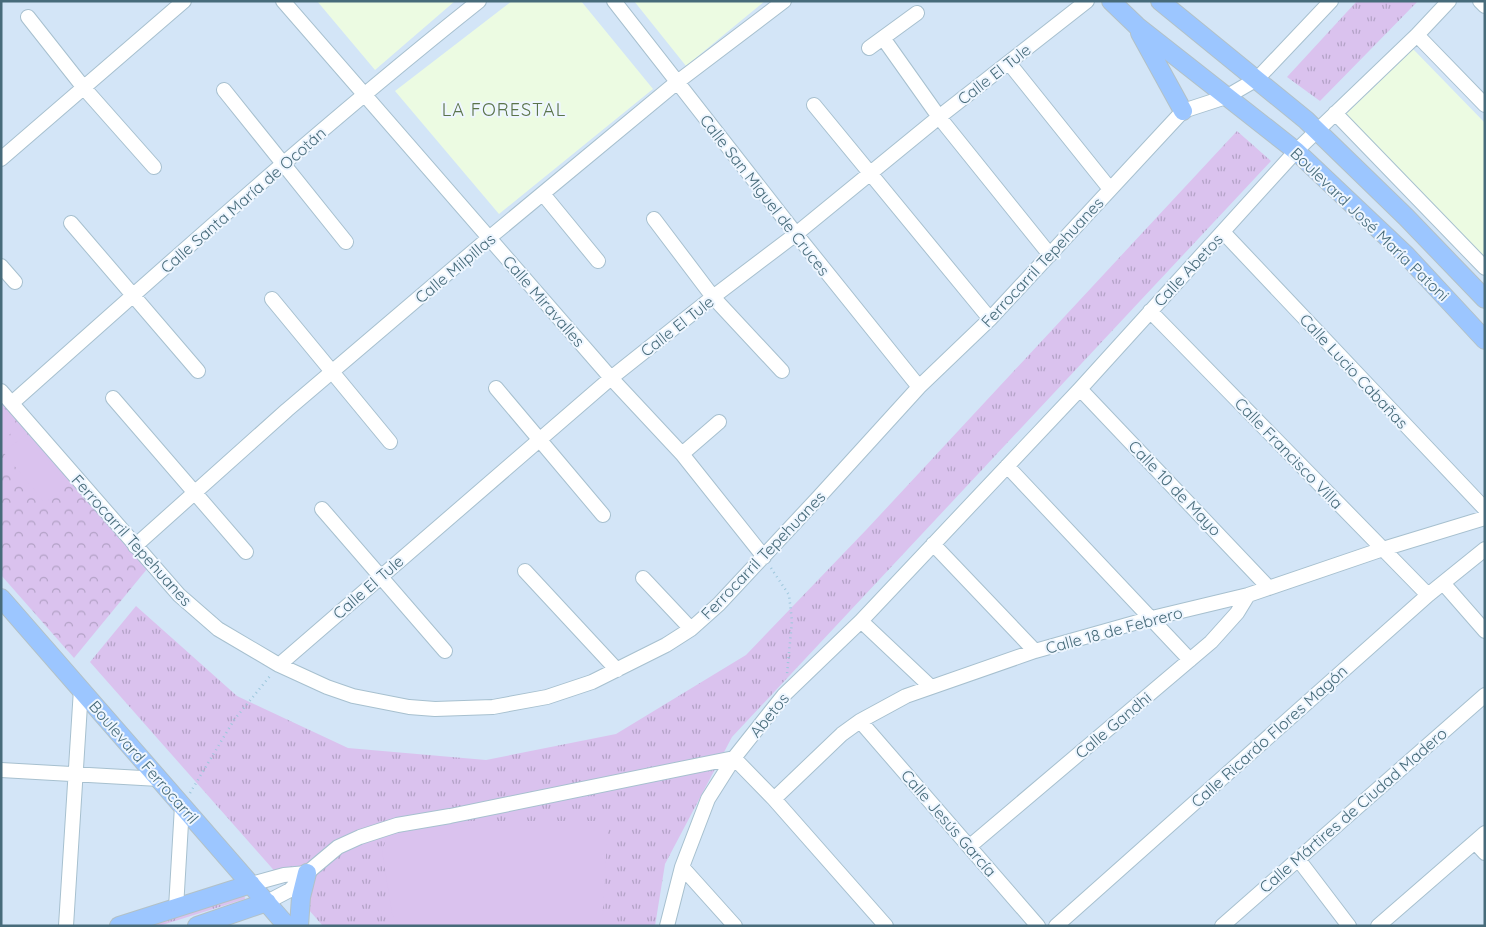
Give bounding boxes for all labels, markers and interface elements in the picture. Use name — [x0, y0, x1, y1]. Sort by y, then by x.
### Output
street label: Calle El Tule — [953, 39, 1035, 109]
district label: LA FORESTAL — [442, 98, 566, 121]
street label: Calle San Miguel de Cruces — [696, 110, 834, 280]
street label: Calle Santa María de Ocotán — [156, 123, 330, 277]
street label: Boulevard José María Patoni — [1287, 143, 1453, 305]
street label: Ferrocarril Tepehuanes — [977, 193, 1107, 331]
street label: Calle Milpillas — [411, 229, 499, 307]
street label: Calle Abetos — [1149, 229, 1227, 311]
street label: Calle Miravalles — [499, 251, 589, 351]
street label: Calle El Tule — [636, 291, 718, 361]
street label: Calle Lucio Cabañas — [1295, 309, 1413, 433]
street label: Calle Francisco Villa — [1231, 393, 1347, 513]
street label: Calle 10 de Mayo — [1124, 436, 1226, 540]
street label: Ferrocarril Tepehuanes — [68, 470, 196, 610]
street label: Ferrocarril Tepehuanes — [697, 487, 829, 623]
street label: Calle El Tule — [328, 551, 408, 623]
street label: Calle 18 de Febrero — [1043, 602, 1185, 658]
street label: Calle Ricardo Flores Magón — [1187, 661, 1351, 811]
street label: Calle Gandhi — [1071, 687, 1155, 763]
street label: Abetos — [745, 689, 793, 741]
street label: Boulevard Ferrocarril — [85, 696, 203, 828]
street label: Calle Mártires de Ciudad Madero — [1255, 723, 1451, 897]
street label: Calle Jesús García — [897, 765, 1001, 881]

